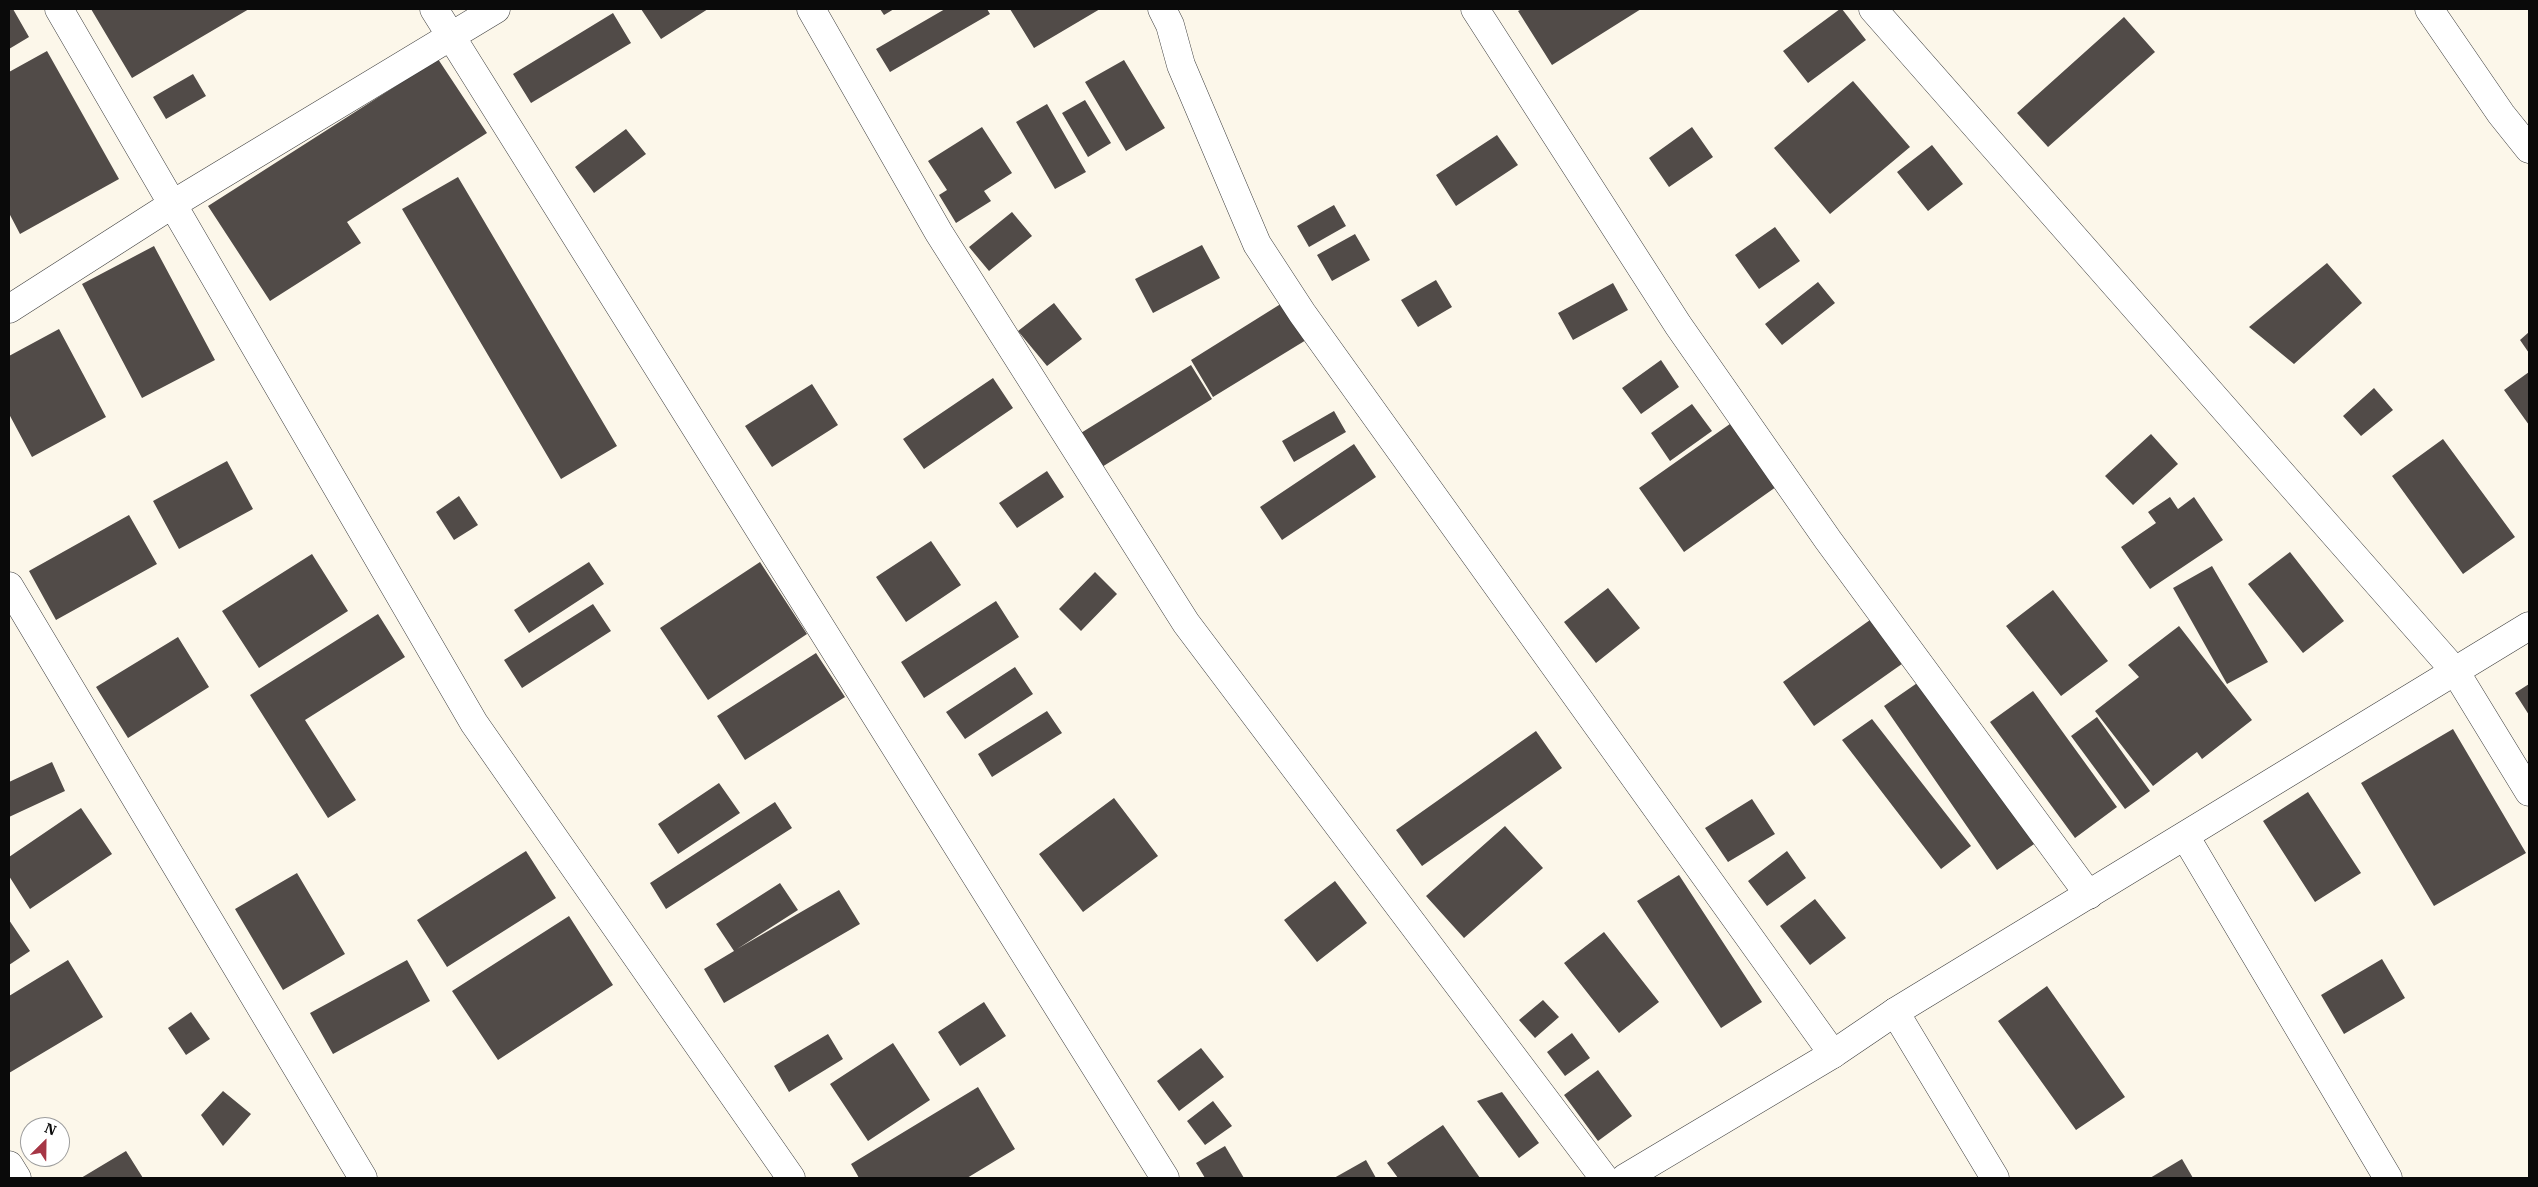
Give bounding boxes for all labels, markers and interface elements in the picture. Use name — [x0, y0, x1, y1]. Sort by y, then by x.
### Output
north arrow — [20, 1117, 70, 1167]
text: N — [42, 1119, 59, 1140]

